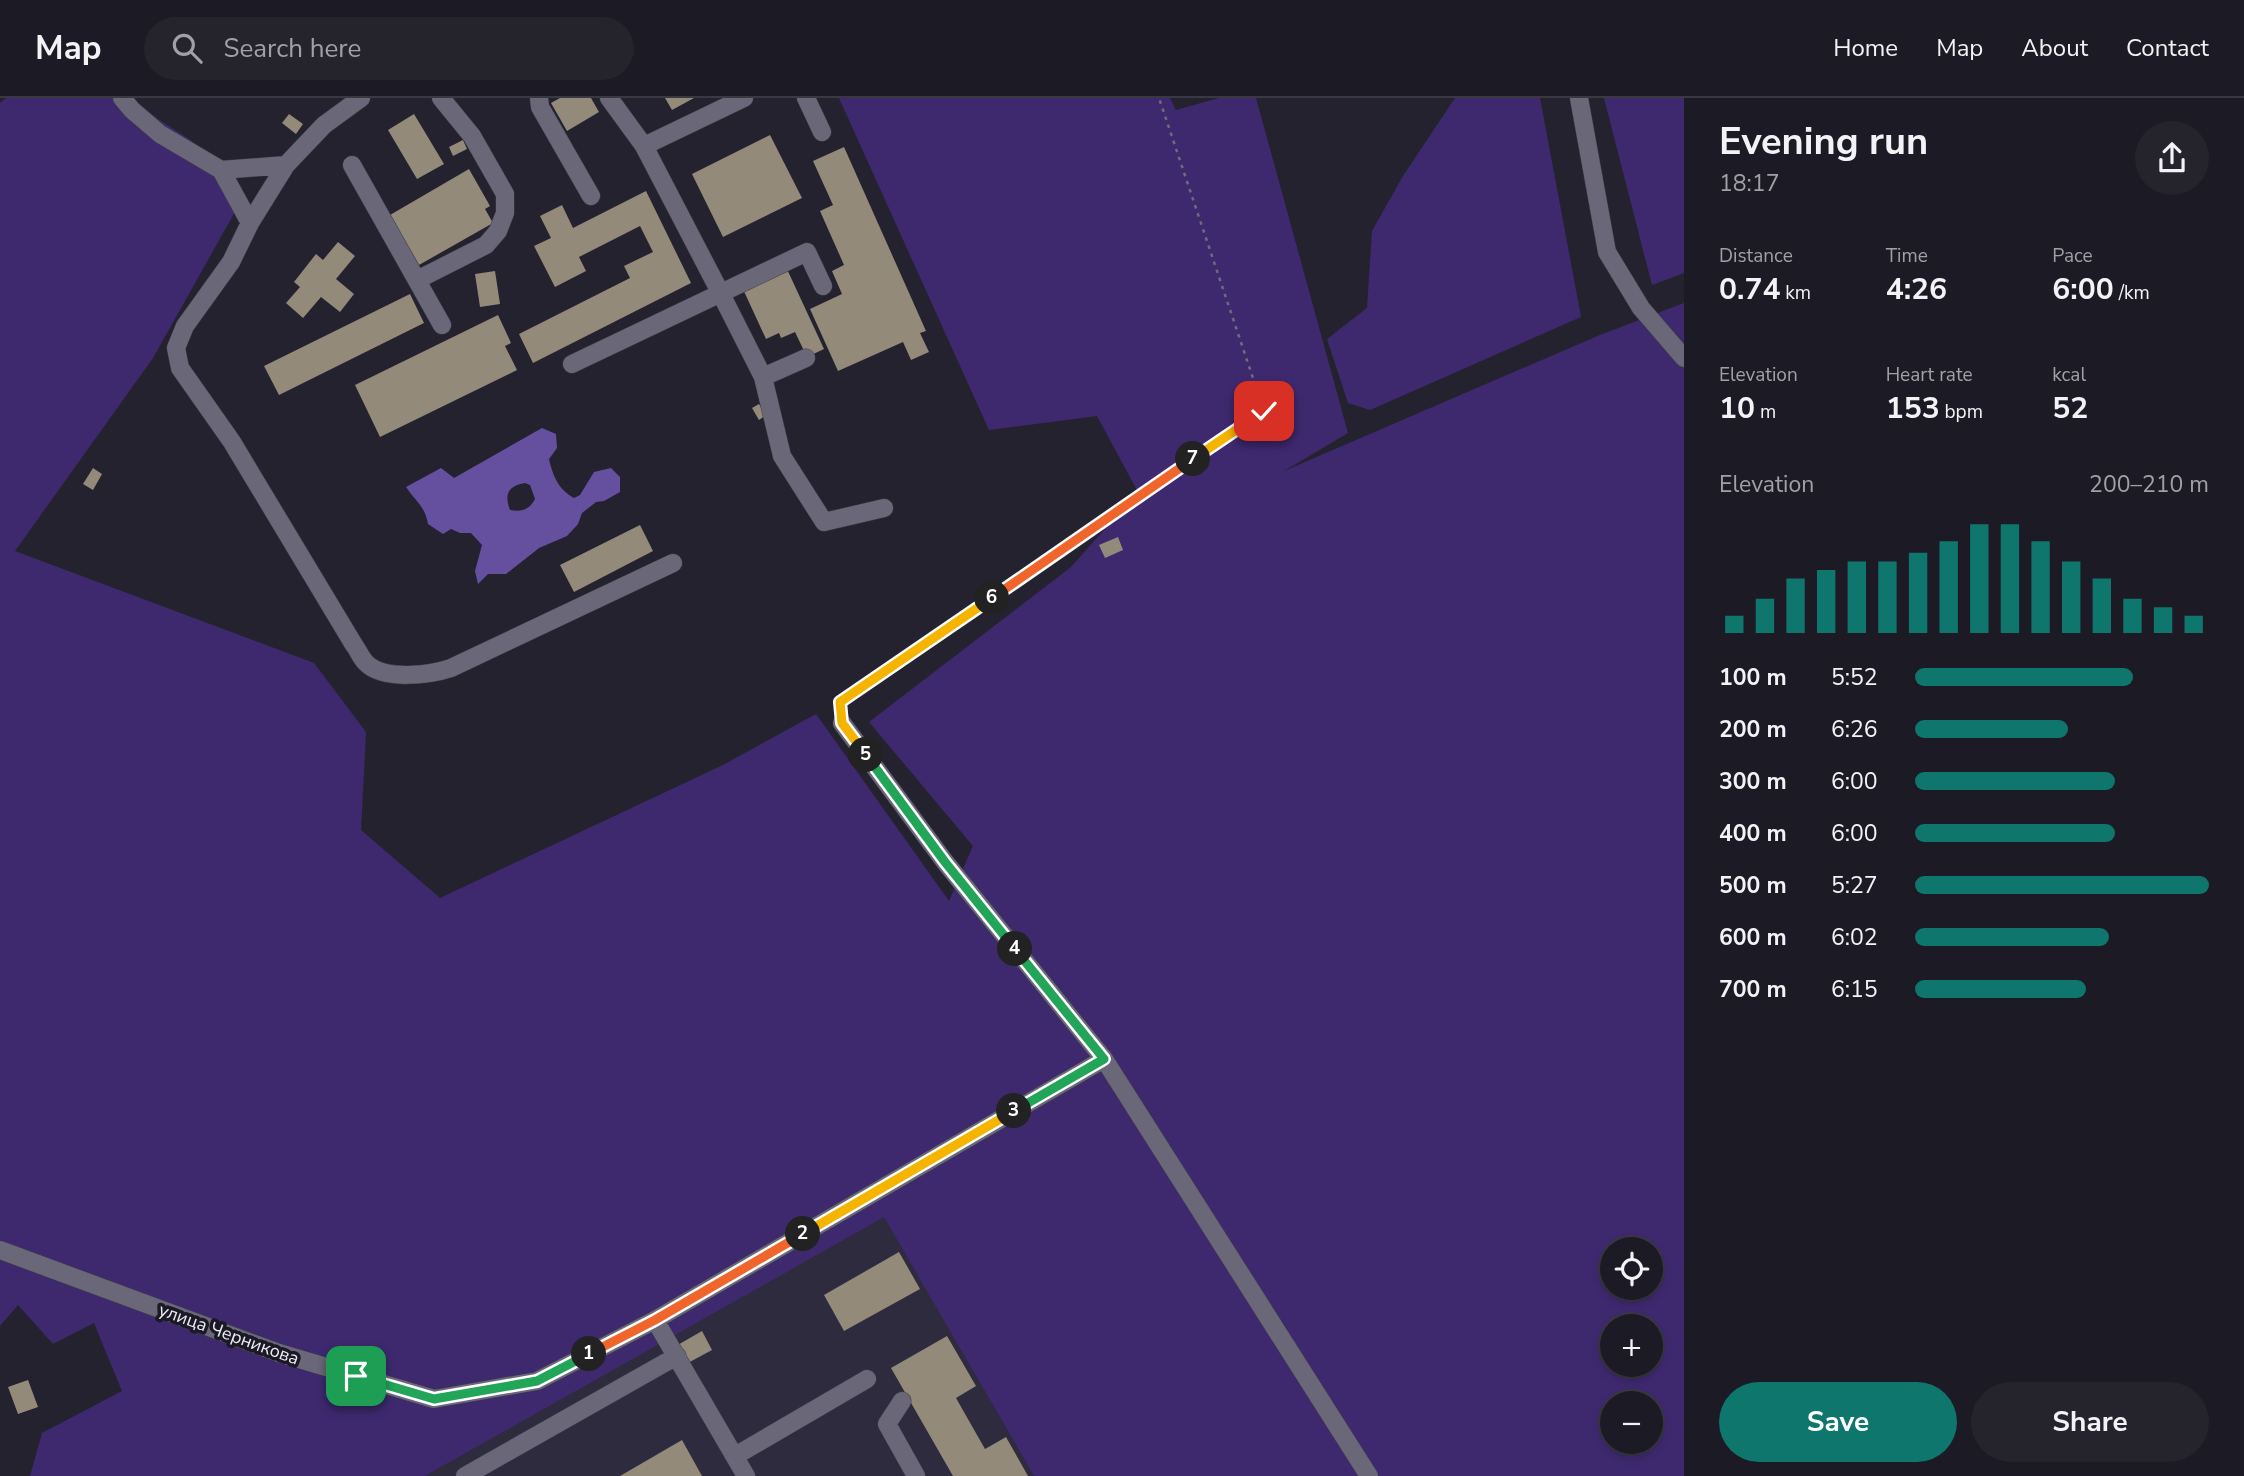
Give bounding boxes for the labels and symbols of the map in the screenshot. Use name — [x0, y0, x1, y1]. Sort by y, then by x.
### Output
pin — [1234, 381, 1294, 441]
pin: 7 — [1176, 442, 1210, 476]
pin: 6 — [974, 580, 1010, 616]
pin: 5 — [848, 738, 884, 772]
pin: 4 — [998, 932, 1032, 966]
pin: 3 — [996, 1094, 1032, 1128]
pin: 2 — [786, 1216, 820, 1252]
street label: улица Черникова — [155, 1297, 303, 1371]
pin: 1 — [572, 1336, 606, 1372]
pin — [326, 1346, 386, 1406]

